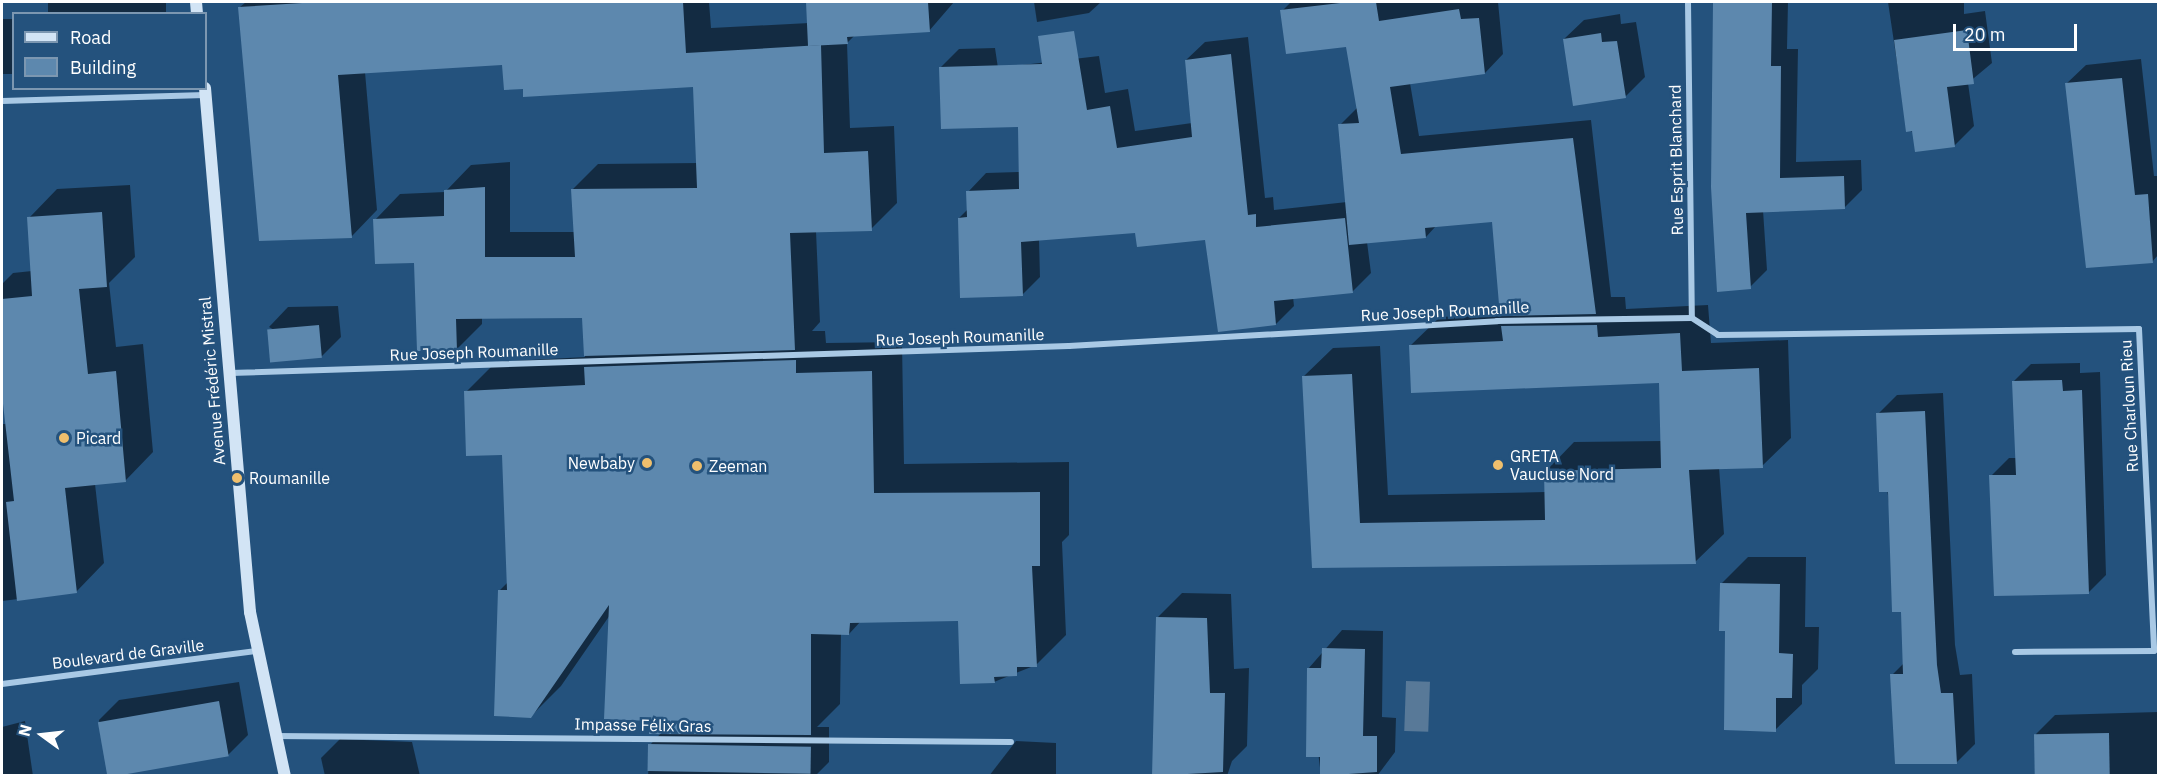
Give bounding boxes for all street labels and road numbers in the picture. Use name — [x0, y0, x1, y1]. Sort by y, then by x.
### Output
street label: Rue Esprit Blanchard — [1665, 84, 1687, 236]
street label: Avenue Frédéric Mistral — [195, 296, 229, 466]
street label: Rue Joseph Roumanille — [1360, 297, 1530, 325]
street label: Rue Joseph Roumanille — [875, 324, 1045, 350]
street label: Rue Joseph Roumanille — [389, 339, 559, 365]
street label: Rue Charloun Rieu — [2116, 339, 2142, 473]
street label: Boulevard de Graville — [51, 635, 205, 673]
street label: Impasse Félix Gras — [574, 714, 712, 736]

